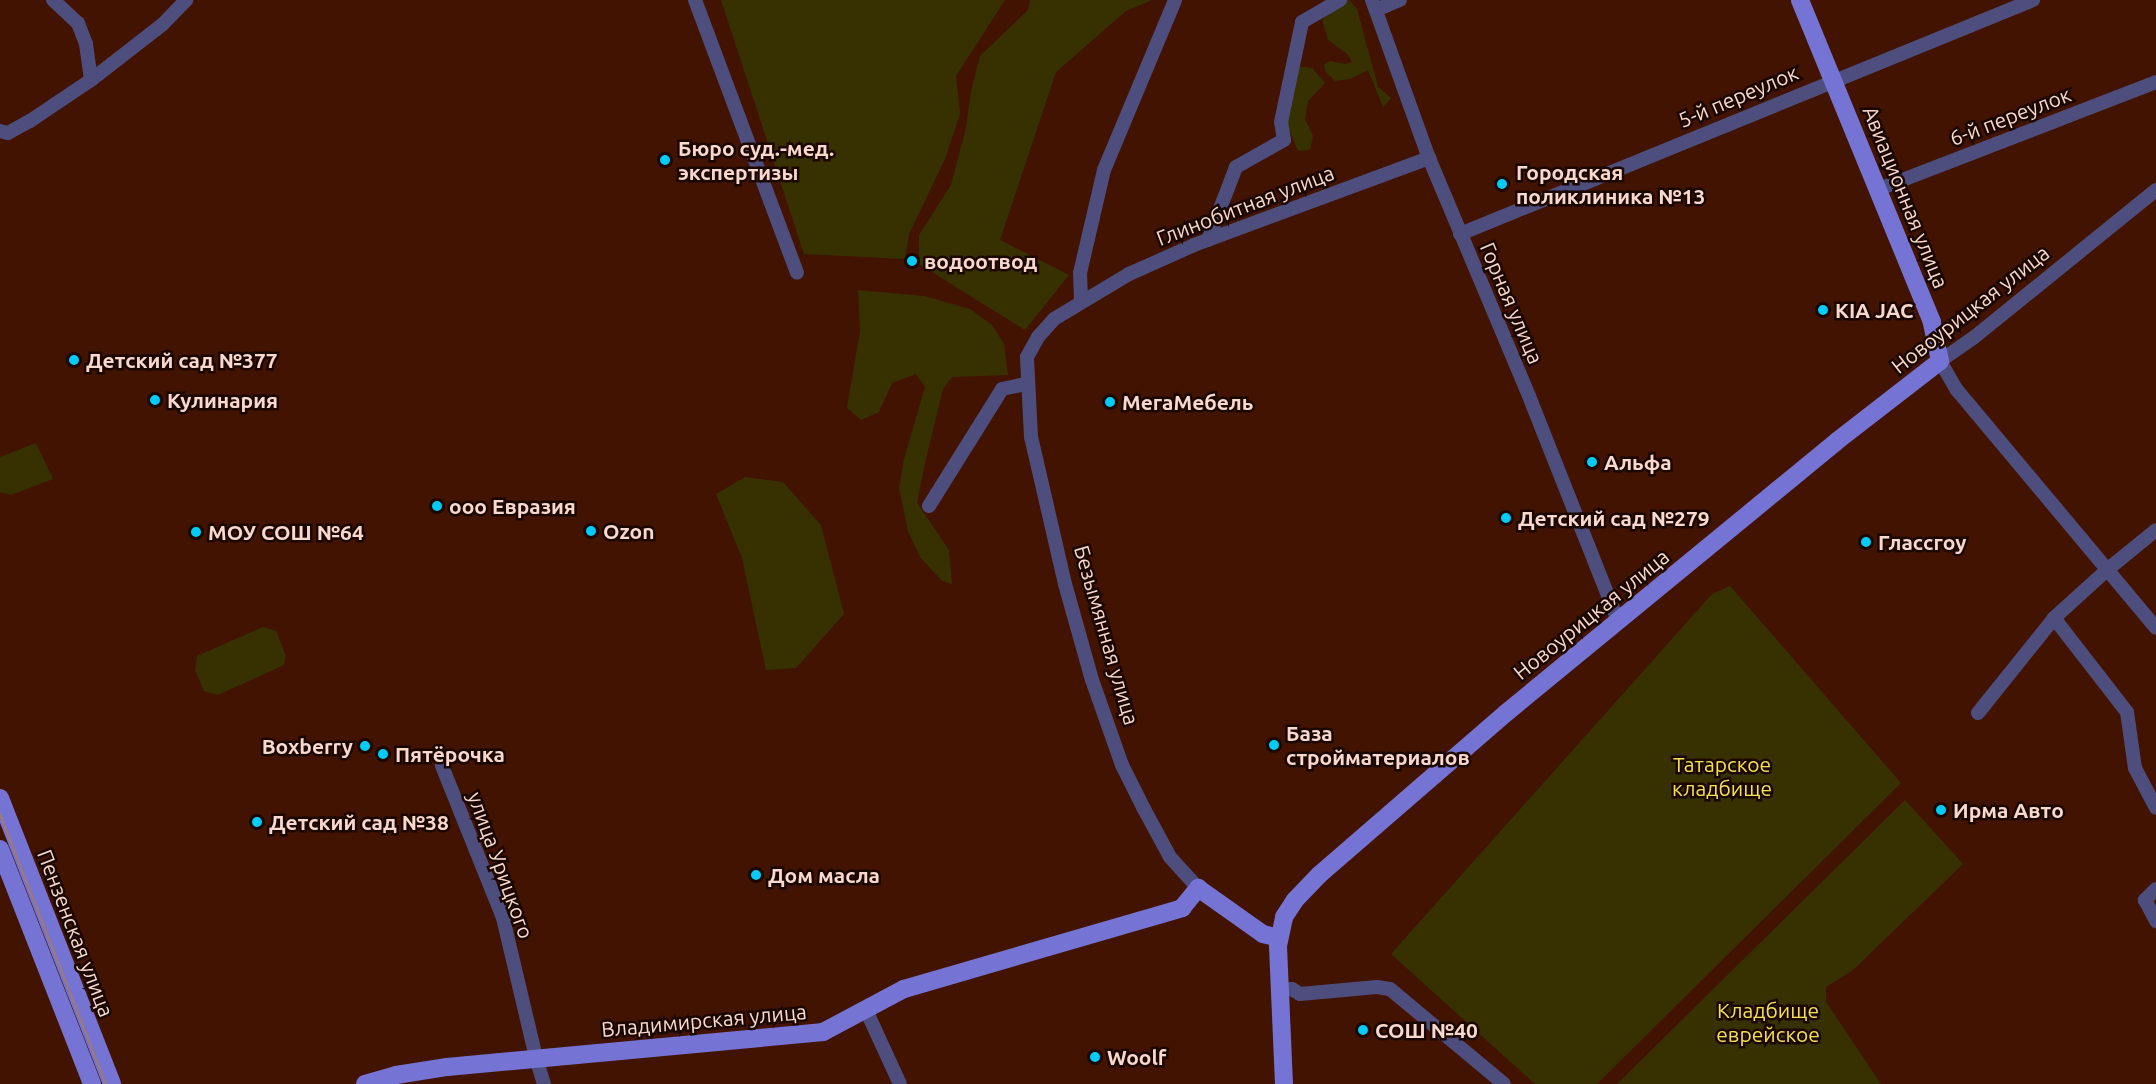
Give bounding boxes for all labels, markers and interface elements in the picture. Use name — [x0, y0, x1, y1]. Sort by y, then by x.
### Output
street label: 5-й переулок — [1674, 59, 1802, 133]
street label: 6-й переулок — [1946, 81, 2074, 151]
street label: Авиационная улица — [1858, 102, 1954, 292]
place label: Бюро суд.-мед. экспертизы — [678, 135, 834, 185]
marker: Бюро суд.-мед. экспертизы — [656, 151, 674, 169]
street label: Глинобитная улица — [1153, 159, 1337, 251]
place label: Городская поликлиника №13 — [1516, 159, 1705, 209]
marker: Городская поликлиника №13 — [1493, 175, 1511, 193]
street label: Горная улица — [1475, 238, 1549, 368]
street label: Новоурицкая улица — [1886, 240, 2054, 378]
place label: водоотвод — [924, 248, 1037, 274]
marker: водоотвод — [905, 254, 919, 268]
place label: KIA JAC — [1835, 297, 1913, 323]
marker: KIA JAC — [1816, 303, 1830, 317]
place label: Детский сад №377 — [86, 347, 278, 373]
marker: Детский сад №377 — [67, 353, 81, 367]
place label: Кулинария — [167, 387, 278, 413]
place label: МегаМебель — [1122, 389, 1253, 415]
marker: Кулинария — [148, 393, 162, 407]
marker: МегаМебель — [1103, 395, 1117, 409]
place label: Альфа — [1604, 449, 1672, 475]
marker: Альфа — [1585, 455, 1599, 469]
place label: ооо Евразия — [449, 493, 576, 519]
marker: ооо Евразия — [430, 499, 444, 513]
place label: Детский сад №279 — [1518, 505, 1710, 531]
marker: Детский сад №279 — [1499, 511, 1513, 525]
place label: Ozon — [603, 518, 654, 544]
place label: МОУ СОШ №64 — [208, 519, 364, 545]
marker: Ozon — [584, 524, 598, 538]
marker: МОУ СОШ №64 — [189, 525, 203, 539]
place label: Глассгоу — [1878, 529, 1966, 555]
marker: Глассгоу — [1859, 535, 1873, 549]
street label: Безымянная улица — [1069, 542, 1145, 728]
street label: Новоурицкая улица — [1508, 543, 1674, 685]
place label: База стройматериалов — [1286, 720, 1470, 770]
place label: Boxberry — [262, 733, 353, 759]
marker: База стройматериалов — [1267, 738, 1281, 752]
marker: Boxberry — [358, 739, 372, 753]
place label: Пятёрочка — [395, 741, 505, 767]
marker: Пятёрочка — [376, 747, 390, 761]
park label: Татарское кладбище — [1672, 751, 1772, 801]
street label: улица Урицкого — [463, 788, 539, 942]
place label: Ирма Авто — [1953, 797, 2064, 823]
marker: Ирма Авто — [1934, 803, 1948, 817]
place label: Детский сад №38 — [269, 809, 449, 835]
marker: Детский сад №38 — [250, 815, 264, 829]
street label: Пензенская улица — [32, 846, 120, 1020]
place label: Дом масла — [768, 862, 880, 888]
marker: Дом масла — [749, 868, 763, 882]
park label: Кладбище еврейское — [1716, 997, 1820, 1047]
street label: Владимирская улица — [600, 998, 808, 1042]
place label: СОШ №40 — [1375, 1017, 1478, 1043]
marker: СОШ №40 — [1356, 1023, 1370, 1037]
place label: Woolf — [1107, 1044, 1166, 1070]
marker: Woolf — [1088, 1050, 1102, 1064]

